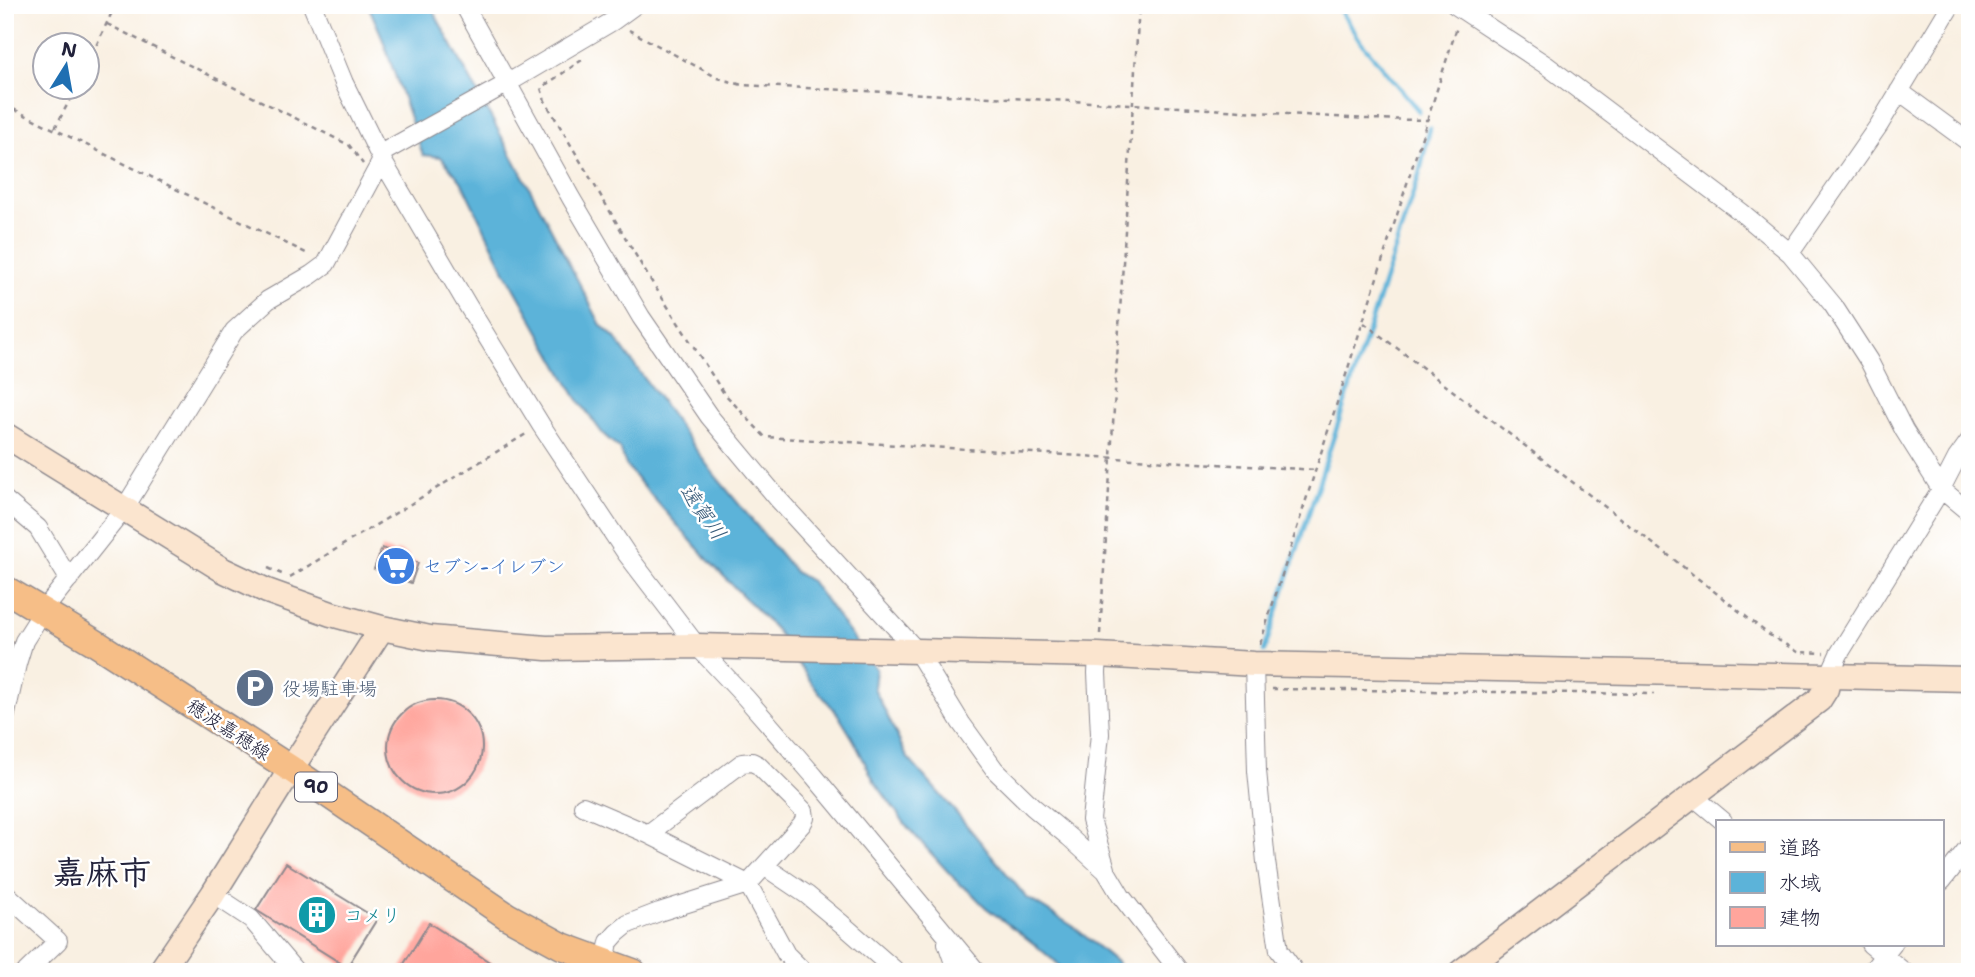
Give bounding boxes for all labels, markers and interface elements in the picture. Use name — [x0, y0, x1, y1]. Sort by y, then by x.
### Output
north arrow — [32, 32, 102, 102]
text: N — [59, 36, 79, 64]
water label: 遠賀川 — [673, 478, 733, 546]
supermarket icon: セブン-イレブン — [375, 545, 417, 587]
place label: セブン-イレブン — [423, 554, 565, 579]
parking icon: 役場駐車場 — [234, 667, 276, 709]
place label: 役場駐車場 — [282, 676, 377, 701]
street label: 穂波嘉穂線 — [182, 693, 275, 766]
road number: 90 — [295, 772, 337, 802]
legend — [1716, 820, 1944, 946]
text: 道路 — [1779, 834, 1821, 862]
district label: 嘉麻市 — [53, 850, 152, 895]
text: 水域 — [1779, 869, 1821, 897]
building icon: コメリ — [296, 894, 338, 936]
place label: コメリ — [344, 903, 401, 928]
text: 建物 — [1779, 904, 1821, 932]

